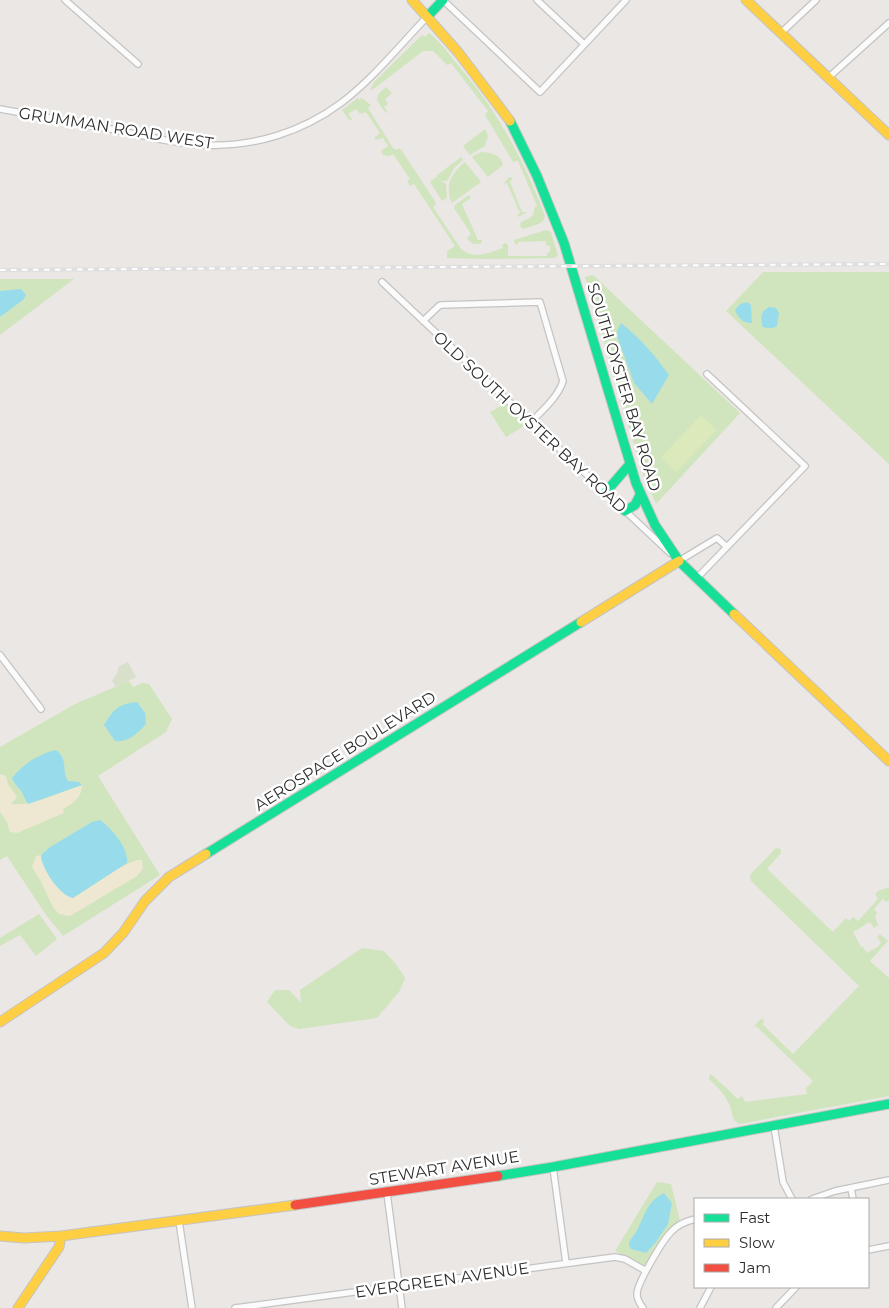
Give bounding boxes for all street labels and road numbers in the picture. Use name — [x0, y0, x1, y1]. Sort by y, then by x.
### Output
street label: GRUMMAN ROAD WEST — [17, 103, 215, 153]
street label: SOUTH OYSTER BAY ROAD — [583, 281, 665, 493]
street label: OLD SOUTH OYSTER BAY ROAD — [429, 327, 631, 517]
street label: AEROSPACE BOULEVARD — [251, 687, 439, 815]
street label: STEWART AVENUE — [368, 1147, 520, 1189]
street label: EVERGREEN AVENUE — [354, 1258, 530, 1302]

